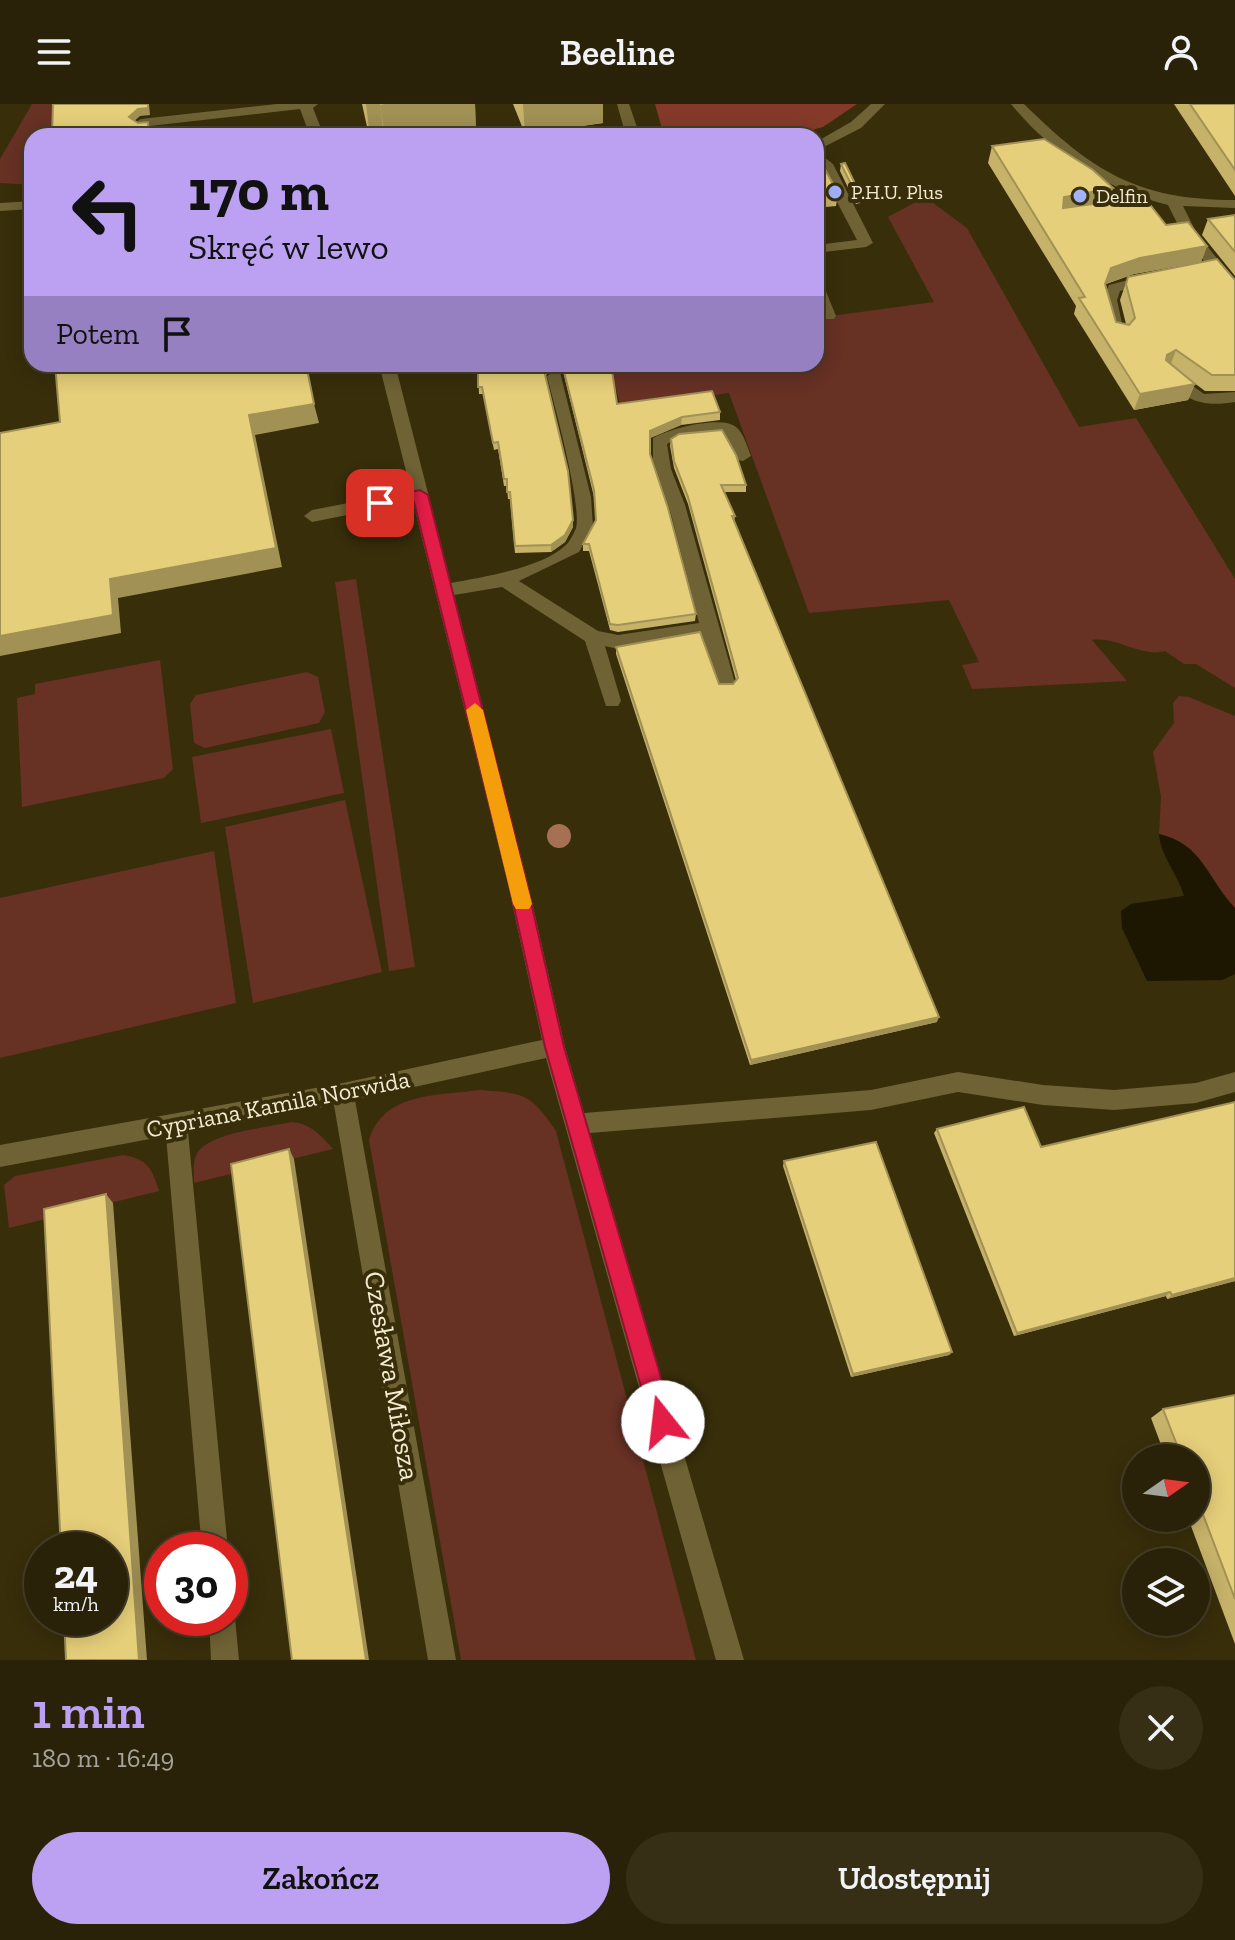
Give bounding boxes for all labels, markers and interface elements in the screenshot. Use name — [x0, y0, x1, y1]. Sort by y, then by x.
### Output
icon: menu — [32, 30, 76, 74]
icon: person — [1159, 30, 1203, 74]
text: Beeline — [560, 31, 675, 74]
text: 170 m — [188, 157, 329, 224]
icon: left — [56, 160, 160, 264]
place label: P.H.U. Plus — [851, 180, 943, 204]
marker: P.H.U. Plus — [826, 183, 844, 201]
place label: Delfin — [1096, 184, 1148, 208]
marker: Delfin — [1071, 187, 1089, 205]
text: Skręć w lewo — [188, 225, 389, 268]
icon: arrive — [155, 312, 199, 356]
text: Potem — [56, 316, 139, 352]
pin — [346, 469, 414, 537]
icon: arrive — [358, 481, 402, 525]
street label: Cypriana Kamila Norwida — [144, 1064, 412, 1144]
street label: Czesława Miłosza — [357, 1269, 427, 1484]
position arrow — [621, 1380, 705, 1464]
north arrow — [1122, 1444, 1210, 1532]
map controls — [1122, 1444, 1210, 1636]
speed limit sign: 30 — [144, 1532, 248, 1636]
button: layers — [1122, 1548, 1210, 1636]
text: 24 — [54, 1550, 98, 1598]
text: km/h — [53, 1592, 99, 1616]
text: 1 min — [32, 1683, 145, 1740]
button: close — [1119, 1686, 1203, 1770]
text: 180 m · 16:49 — [32, 1742, 174, 1774]
button: Zakończ — [32, 1832, 610, 1924]
button: Udostępnij — [626, 1832, 1203, 1924]

